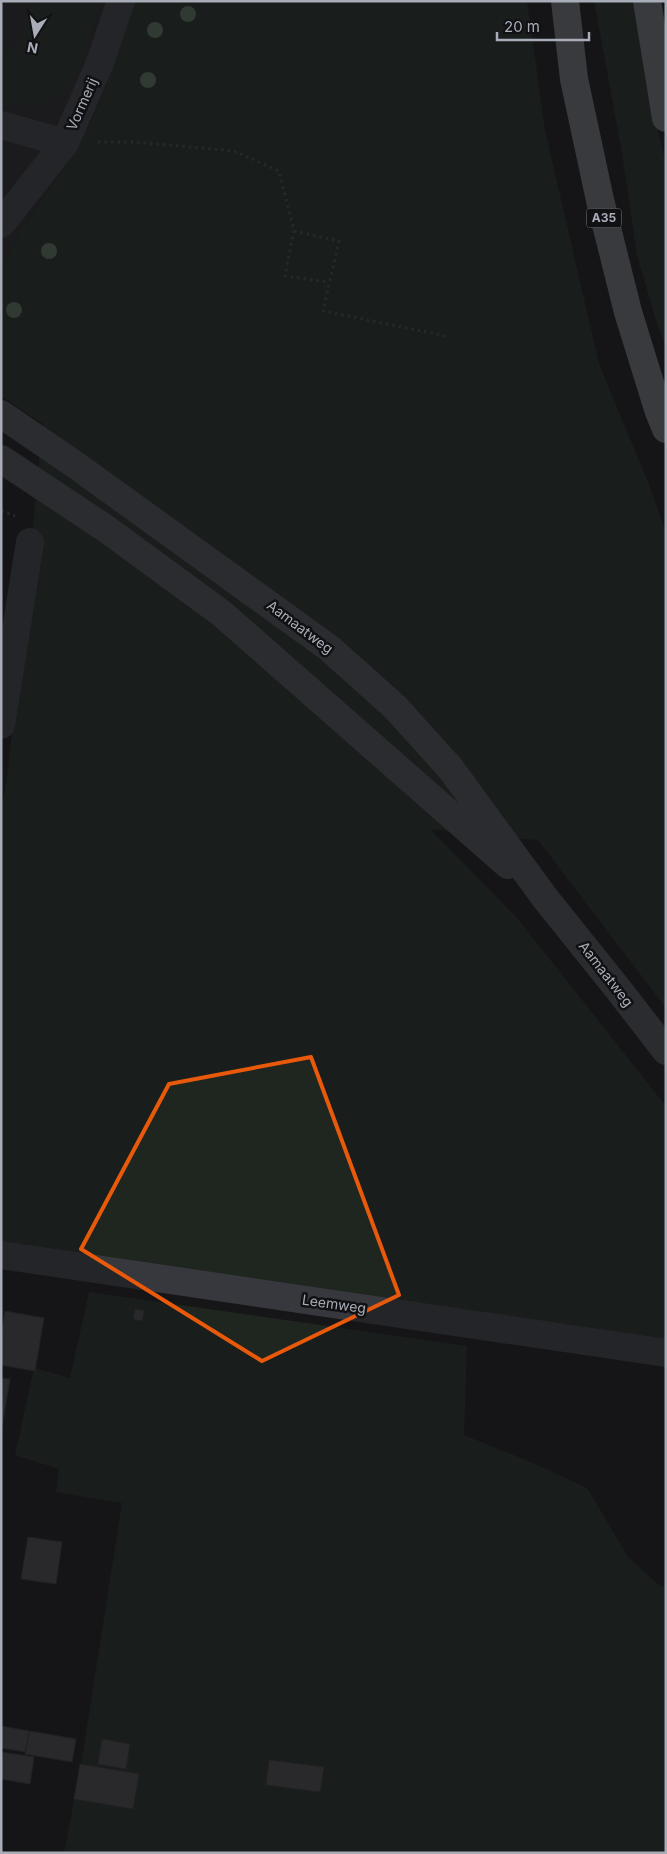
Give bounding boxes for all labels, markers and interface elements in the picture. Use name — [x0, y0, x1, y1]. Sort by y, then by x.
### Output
north arrow — [10, 10, 60, 60]
scale bar — [497, 10, 590, 42]
text: 20 m — [504, 17, 540, 36]
text: N — [26, 39, 39, 58]
street label: Vormerij — [62, 75, 101, 133]
road number: A35 — [586, 208, 622, 228]
street label: Aamaatweg — [264, 596, 337, 657]
street label: Aamaatweg — [576, 938, 637, 1010]
street label: Leemweg — [301, 1291, 367, 1316]

